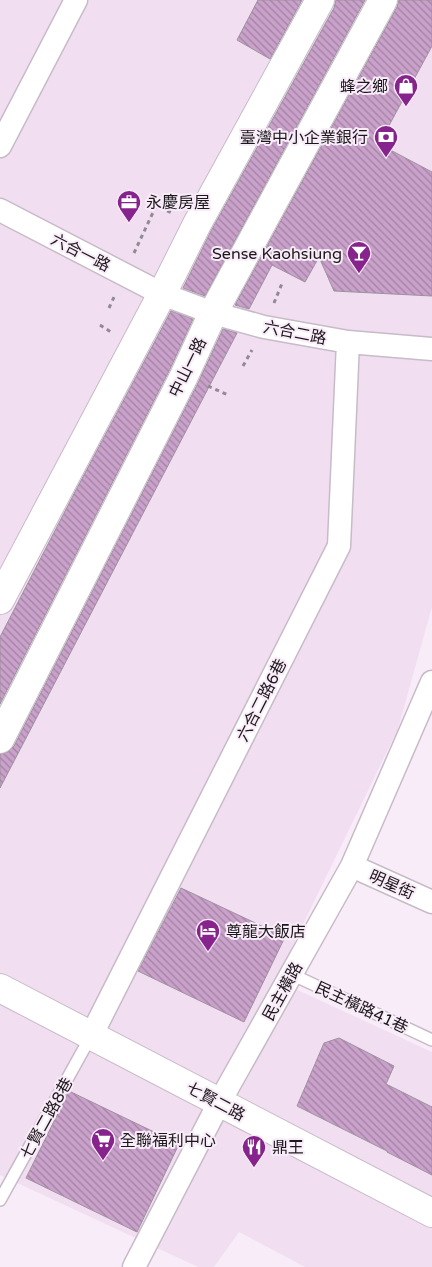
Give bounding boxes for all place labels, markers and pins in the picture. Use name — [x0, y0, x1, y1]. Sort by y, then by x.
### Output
shop icon: 蜂之鄉 — [393, 73, 419, 107]
place label: 蜂之鄉 — [340, 77, 388, 97]
bank icon: 臺灣中小企業銀行 — [373, 124, 399, 158]
place label: 臺灣中小企業銀行 — [240, 128, 368, 148]
office icon: 永慶房屋 — [116, 189, 142, 223]
place label: 永慶房屋 — [146, 193, 210, 213]
bar icon: Sense Kaohsiung — [346, 240, 372, 274]
place label: Sense Kaohsiung — [212, 244, 342, 264]
hotel icon: 尊龍大飯店 — [195, 918, 221, 952]
place label: 尊龍大飯店 — [226, 922, 306, 942]
supermarket icon: 全聯福利中心 — [90, 1127, 116, 1161]
place label: 全聯福利中心 — [120, 1131, 216, 1151]
restaurant icon: 鼎王 — [241, 1134, 267, 1168]
place label: 鼎王 — [272, 1138, 304, 1158]

